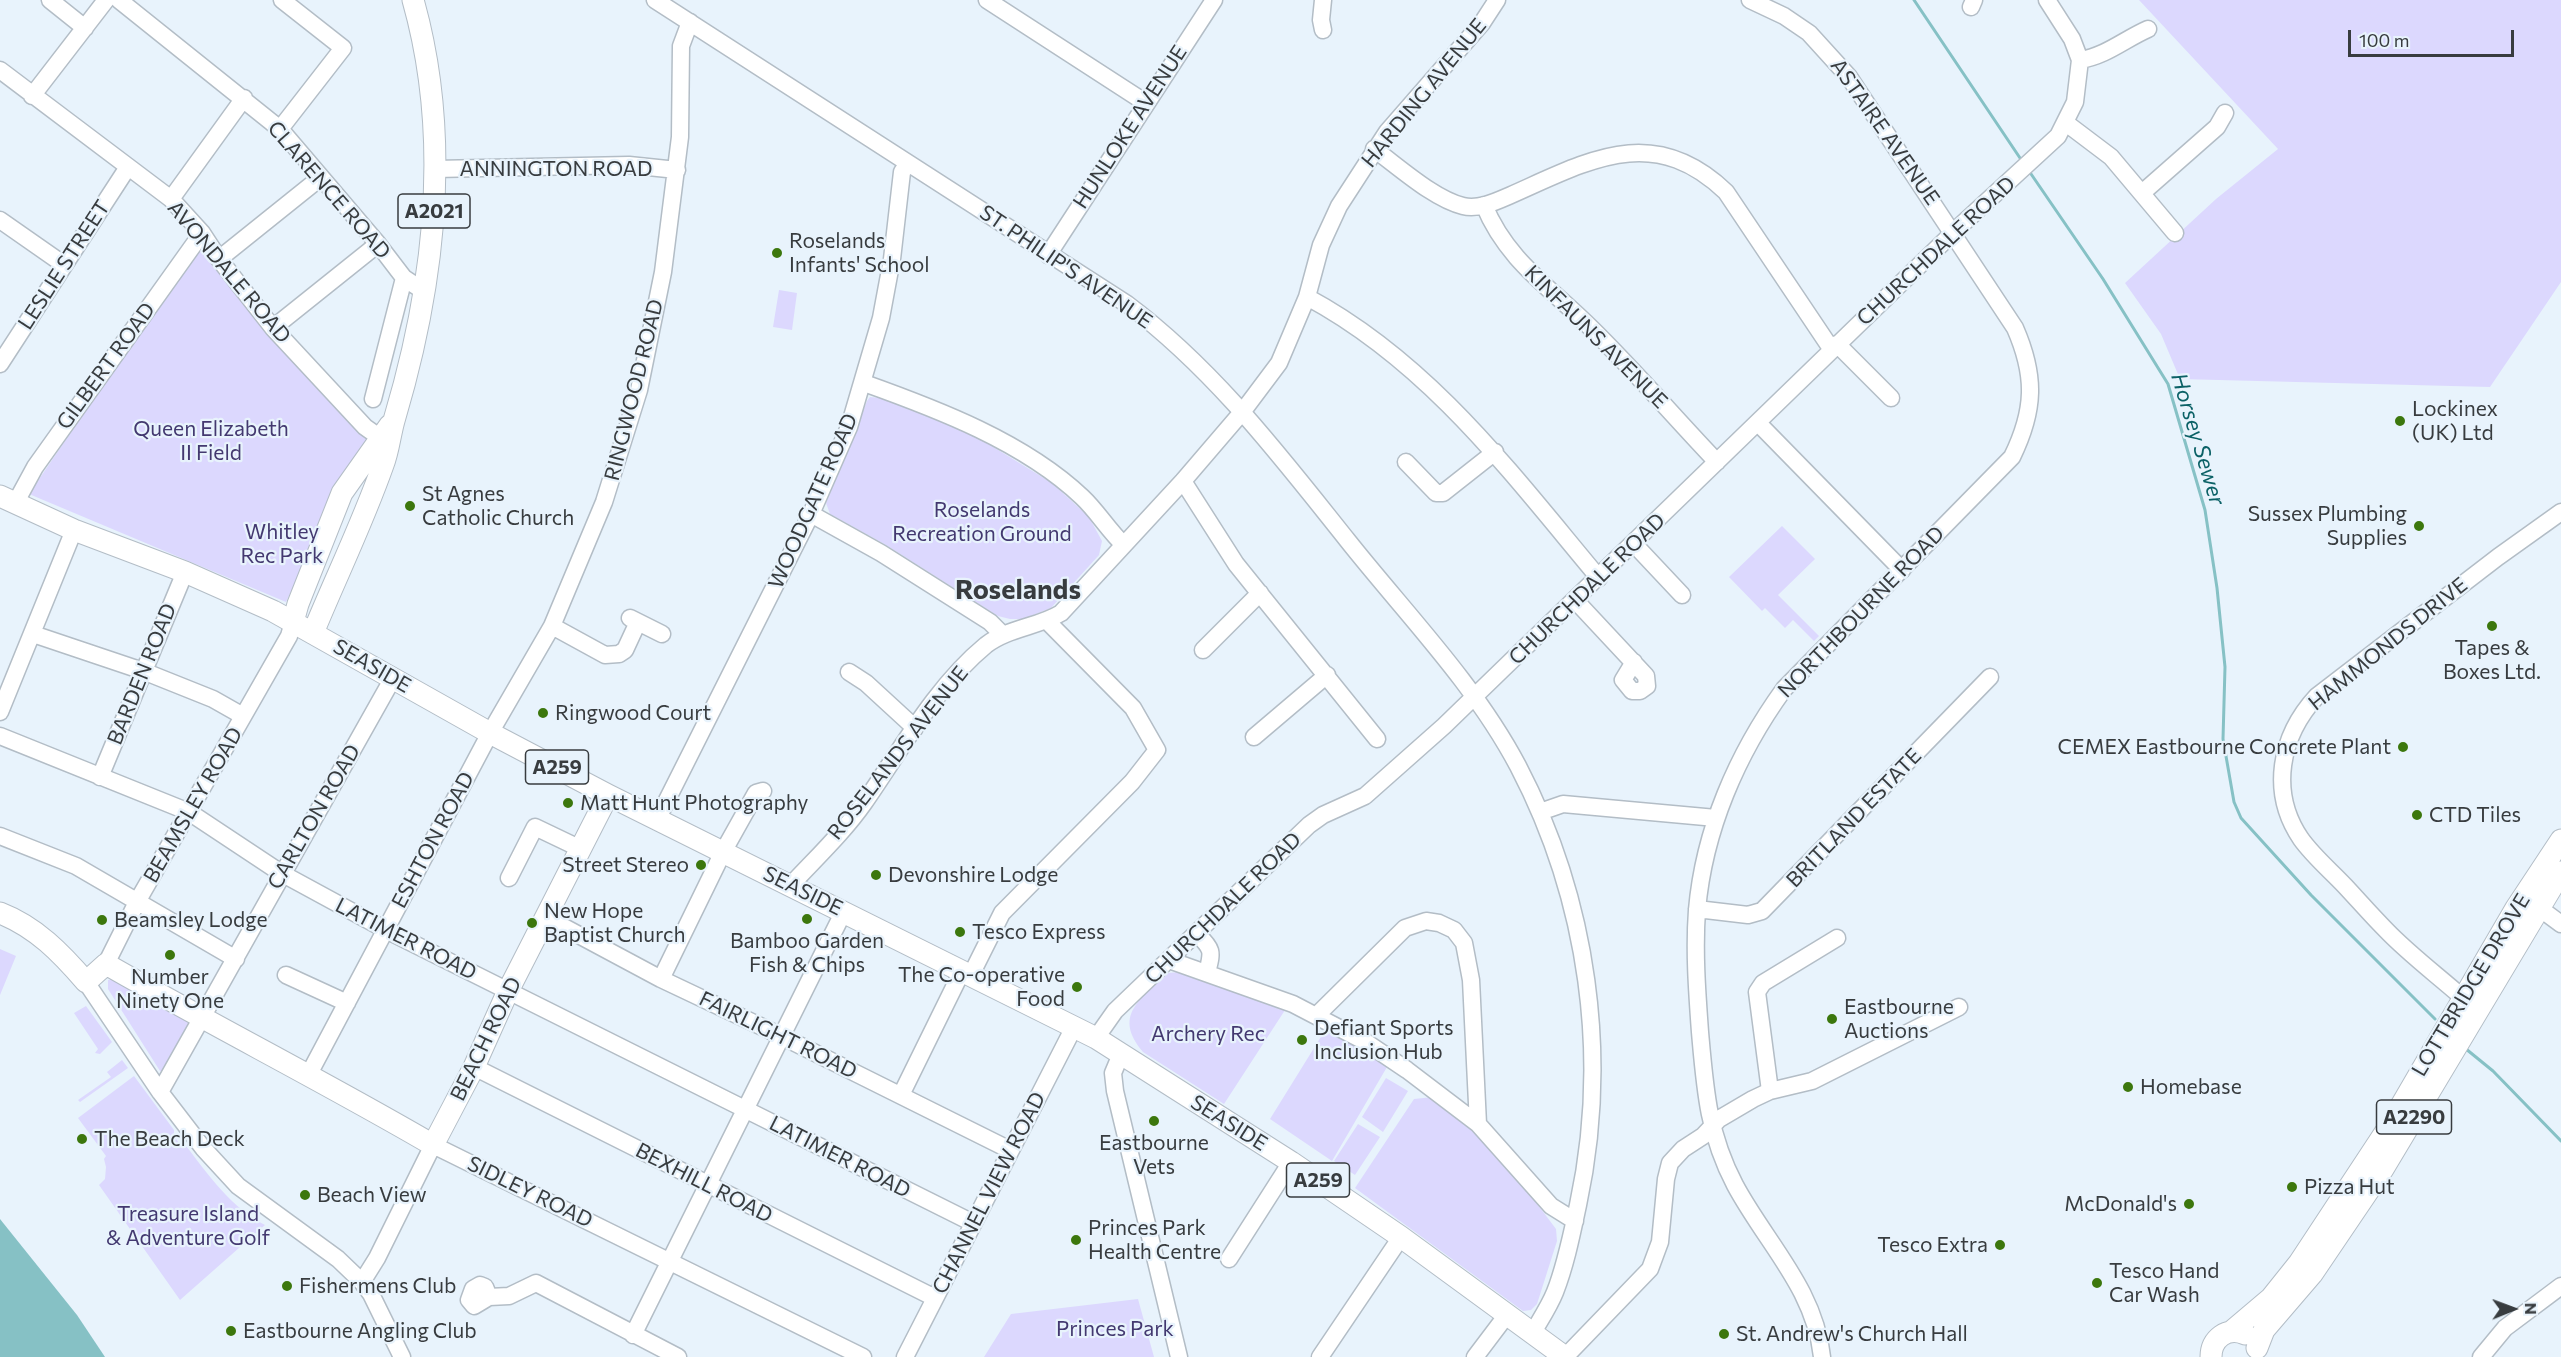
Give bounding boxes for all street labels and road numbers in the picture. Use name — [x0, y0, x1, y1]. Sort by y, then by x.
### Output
street label: HARDING AVENUE — [1356, 13, 1492, 173]
street label: HUNLOKE AVENUE — [1068, 41, 1192, 213]
street label: ASTAIRE AVENUE — [1825, 54, 1945, 210]
street label: CLARENCE ROAD — [262, 116, 396, 264]
street label: ANNINGTON ROAD — [459, 156, 653, 182]
street label: CHURCHDALE ROAD — [1852, 171, 2020, 331]
road number: A2021 — [398, 194, 470, 228]
street label: LESLIE STREET — [13, 196, 115, 334]
street label: AVONDALE ROAD — [162, 196, 296, 348]
street label: ST. PHILIP'S AVENUE — [975, 200, 1157, 334]
street label: KINFAUNS AVENUE — [1519, 260, 1673, 414]
street label: RINGWOOD ROAD — [599, 297, 669, 483]
street label: GILBERT ROAD — [52, 298, 160, 434]
street label: WOODGATE ROAD — [763, 410, 863, 592]
street label: CHURCHDALE ROAD — [1504, 508, 1670, 670]
street label: NORTHBOURNE ROAD — [1773, 521, 1949, 703]
street label: HAMMONDS DRIVE — [2303, 572, 2473, 716]
street label: BARDEN ROAD — [102, 600, 182, 748]
street label: SEASIDE — [329, 634, 415, 698]
street label: ROSELANDS AVENUE — [822, 661, 974, 845]
street label: BEAMSLEY ROAD — [138, 723, 248, 887]
street label: CARLTON ROAD — [262, 740, 366, 894]
street label: BRITLAND ESTATE — [1781, 743, 1927, 893]
road number: A259 — [526, 750, 588, 784]
street label: ESHTON ROAD — [387, 768, 479, 912]
street label: CHURCHDALE ROAD — [1140, 827, 1306, 989]
street label: SEASIDE — [759, 861, 847, 921]
street label: LOTTBRIDGE DROVE — [2406, 889, 2536, 1081]
street label: LATIMER ROAD — [331, 893, 481, 985]
street label: BEACH ROAD — [445, 973, 527, 1105]
street label: FAIRLIGHT ROAD — [695, 986, 861, 1084]
street label: CHANNEL VIEW ROAD — [927, 1088, 1051, 1298]
street label: SEASIDE — [1186, 1090, 1272, 1156]
road number: A2290 — [2376, 1100, 2452, 1134]
street label: LATIMER ROAD — [765, 1111, 915, 1203]
street label: BEXHILL ROAD — [631, 1138, 777, 1228]
street label: SIDLEY ROAD — [463, 1151, 597, 1233]
road number: A259 — [1286, 1163, 1350, 1197]

